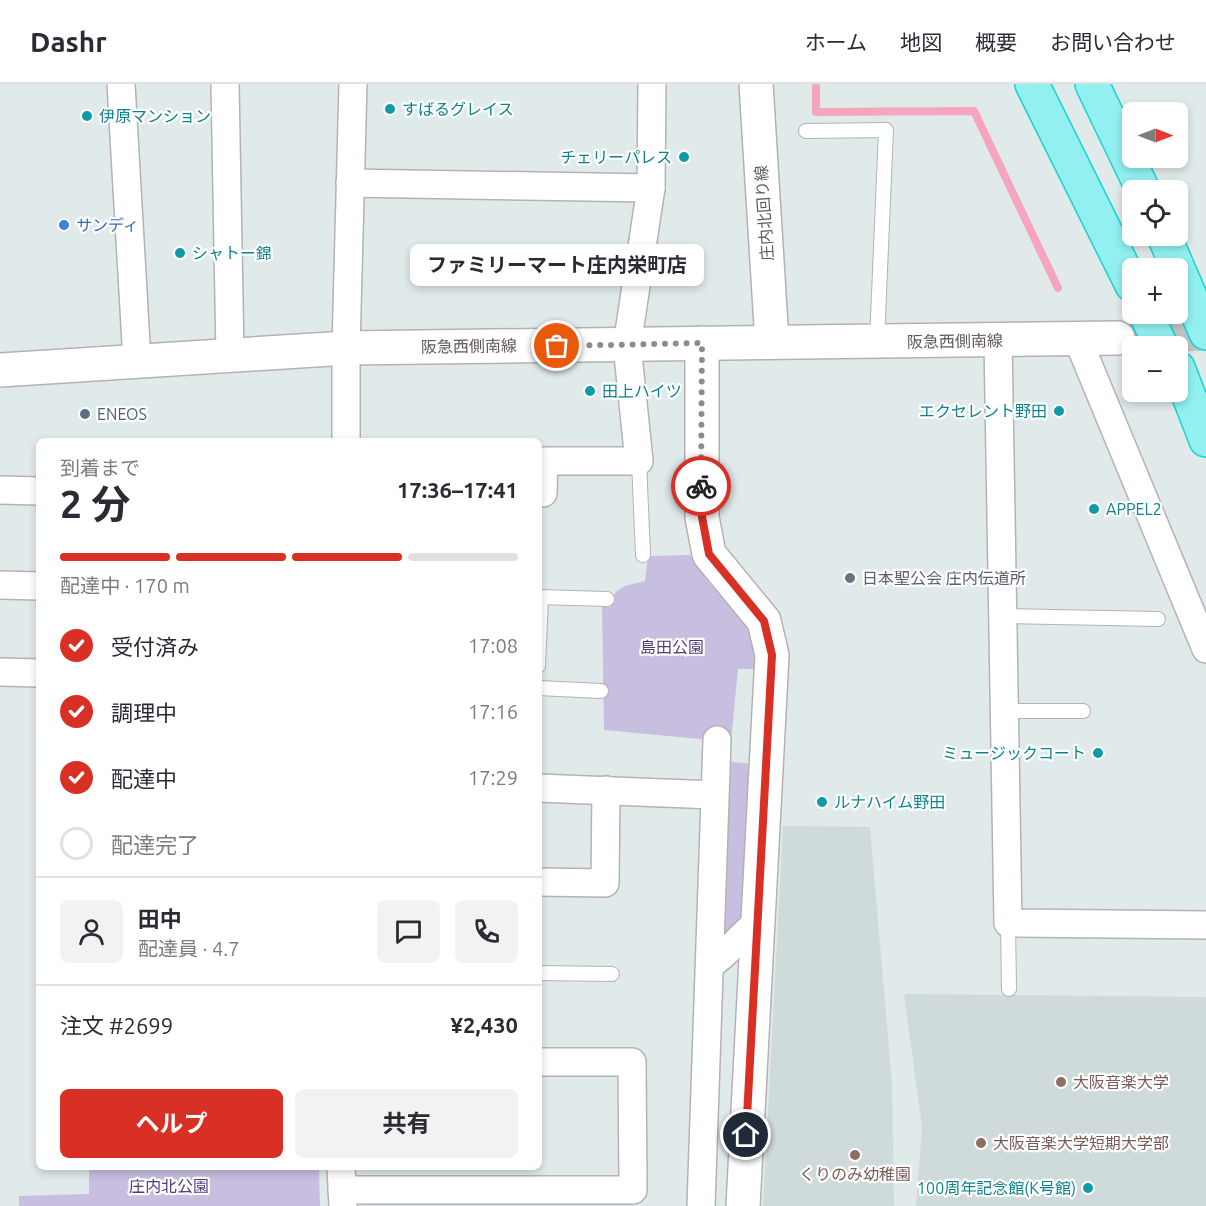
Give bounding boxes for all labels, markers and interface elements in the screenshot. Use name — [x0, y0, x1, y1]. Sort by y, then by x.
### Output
text: Dashr — [30, 26, 107, 57]
text: ホーム — [805, 30, 867, 54]
text: 地図 — [900, 30, 942, 54]
text: 概要 — [975, 30, 1017, 54]
text: お問い合わせ — [1050, 30, 1176, 54]
place label: すばるグレイス — [402, 100, 514, 118]
marker: すばるグレイス — [383, 102, 397, 116]
north arrow — [1122, 102, 1188, 168]
map controls — [1122, 102, 1188, 402]
place label: 伊原マンション — [99, 107, 211, 125]
marker: 伊原マンション — [80, 109, 94, 123]
place label: チェリーパレス — [560, 148, 672, 166]
marker: チェリーパレス — [677, 150, 691, 164]
street label: 庄内北回り線 — [752, 164, 776, 262]
button: locate — [1122, 180, 1188, 246]
place label: サンディ — [76, 216, 139, 234]
marker: サンディ — [57, 218, 71, 232]
place label: シャトー錦 — [192, 244, 272, 262]
callout: ファミリーマート庄内栄町店 — [410, 244, 704, 286]
marker: シャトー錦 — [173, 246, 187, 260]
text: ファミリーマート庄内栄町店 — [427, 253, 687, 276]
button: + — [1122, 258, 1188, 324]
pin — [531, 320, 582, 371]
icon: bag — [540, 329, 573, 362]
street label: 阪急西側南線 — [907, 331, 1003, 351]
street label: 阪急西側南線 — [421, 336, 517, 356]
button: − — [1122, 336, 1188, 402]
place label: 田上ハイツ — [602, 382, 682, 400]
marker: 田上ハイツ — [583, 384, 597, 398]
place label: エクセレント野田 — [919, 402, 1047, 420]
marker: エクセレント野田 — [1052, 404, 1066, 418]
place label: ENEOS — [97, 405, 147, 423]
marker: ENEOS — [78, 407, 92, 421]
text: 到着まで — [60, 456, 140, 479]
courier — [671, 456, 731, 516]
icon: bike — [685, 470, 718, 503]
text: 17:36–17:41 — [397, 477, 518, 502]
text: 2 分 — [60, 482, 130, 525]
place label: APPEL2 — [1106, 500, 1162, 518]
marker: APPEL2 — [1087, 502, 1101, 516]
place label: 日本聖公会 庄内伝道所 — [862, 569, 1026, 587]
marker: 日本聖公会 庄内伝道所 — [843, 571, 857, 585]
text: 配達中 · 170 m — [60, 574, 190, 597]
icon: check — [60, 629, 93, 662]
text: 受付済み — [111, 634, 199, 659]
text: 17:08 — [468, 634, 518, 657]
park label: 島田公園 — [640, 638, 704, 656]
icon: check — [60, 695, 93, 728]
text: 調理中 — [111, 700, 177, 725]
text: 17:16 — [468, 700, 518, 723]
place label: ミュージックコート — [942, 744, 1086, 762]
marker: ミュージックコート — [1091, 746, 1105, 760]
icon: check — [60, 761, 93, 794]
text: 配達中 — [111, 766, 177, 791]
text: 17:29 — [468, 766, 518, 789]
place label: ルナハイム野田 — [834, 793, 945, 811]
marker: ルナハイム野田 — [815, 795, 829, 809]
text: 配達完了 — [111, 832, 199, 857]
button: person — [60, 900, 123, 963]
button: chat — [377, 900, 440, 963]
button: phone — [455, 900, 518, 963]
text: 田中 — [138, 906, 182, 931]
text: 配達員 · 4.7 — [138, 937, 240, 960]
text: ¥2,430 — [451, 1012, 518, 1037]
text: 注文 #2699 — [60, 1013, 173, 1038]
place label: 大阪音楽大学 — [1073, 1073, 1169, 1091]
marker: 大阪音楽大学 — [1054, 1075, 1068, 1089]
button: ヘルプ — [60, 1089, 283, 1158]
button: 共有 — [295, 1089, 518, 1158]
pin — [720, 1109, 771, 1160]
icon: home — [729, 1118, 762, 1151]
place label: 大阪音楽大学短期大学部 — [993, 1134, 1169, 1152]
marker: 大阪音楽大学短期大学部 — [974, 1136, 988, 1150]
marker: くりのみ幼稚園 — [848, 1148, 862, 1162]
place label: くりのみ幼稚園 — [799, 1165, 911, 1183]
park label: 庄内北公園 — [129, 1177, 209, 1195]
place label: 100周年記念館(K号館) — [917, 1179, 1076, 1198]
marker: 100周年記念館(K号館) — [1081, 1181, 1095, 1195]

